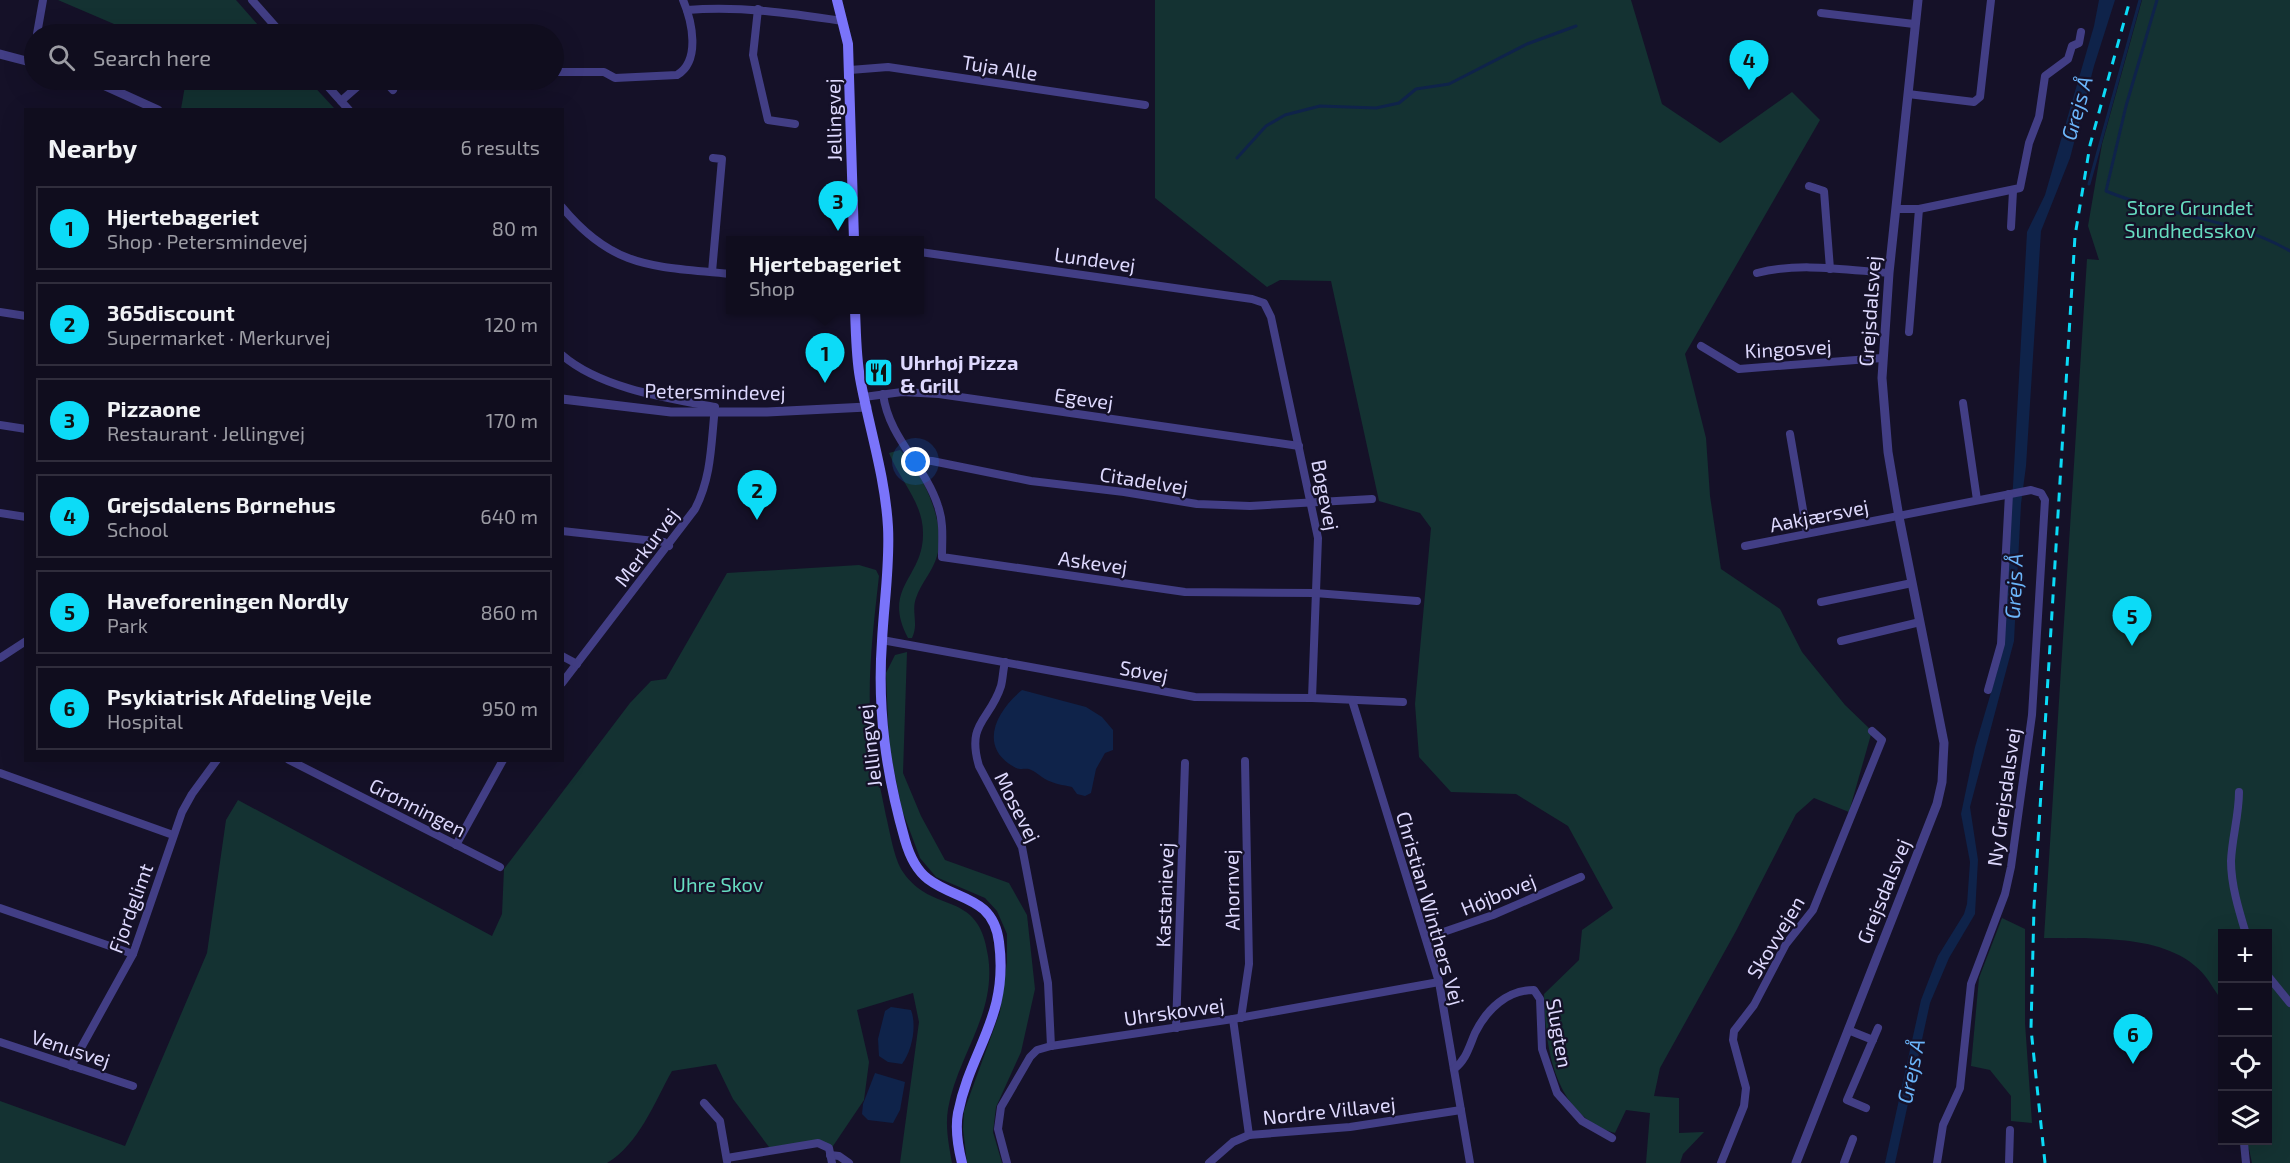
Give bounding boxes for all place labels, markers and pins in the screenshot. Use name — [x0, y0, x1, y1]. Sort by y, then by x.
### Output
pin: 4 — [1730, 40, 1768, 90]
pin: 3 — [818, 182, 858, 231]
pin: 1 — [806, 334, 844, 383]
place label: Uhrhøj Pizza & Grill — [900, 350, 1018, 397]
restaurant icon: Uhrhøj Pizza & Grill — [863, 357, 895, 389]
pin: 2 — [738, 470, 777, 520]
pin: 5 — [2112, 596, 2152, 646]
pin: 6 — [2114, 1014, 2152, 1064]

